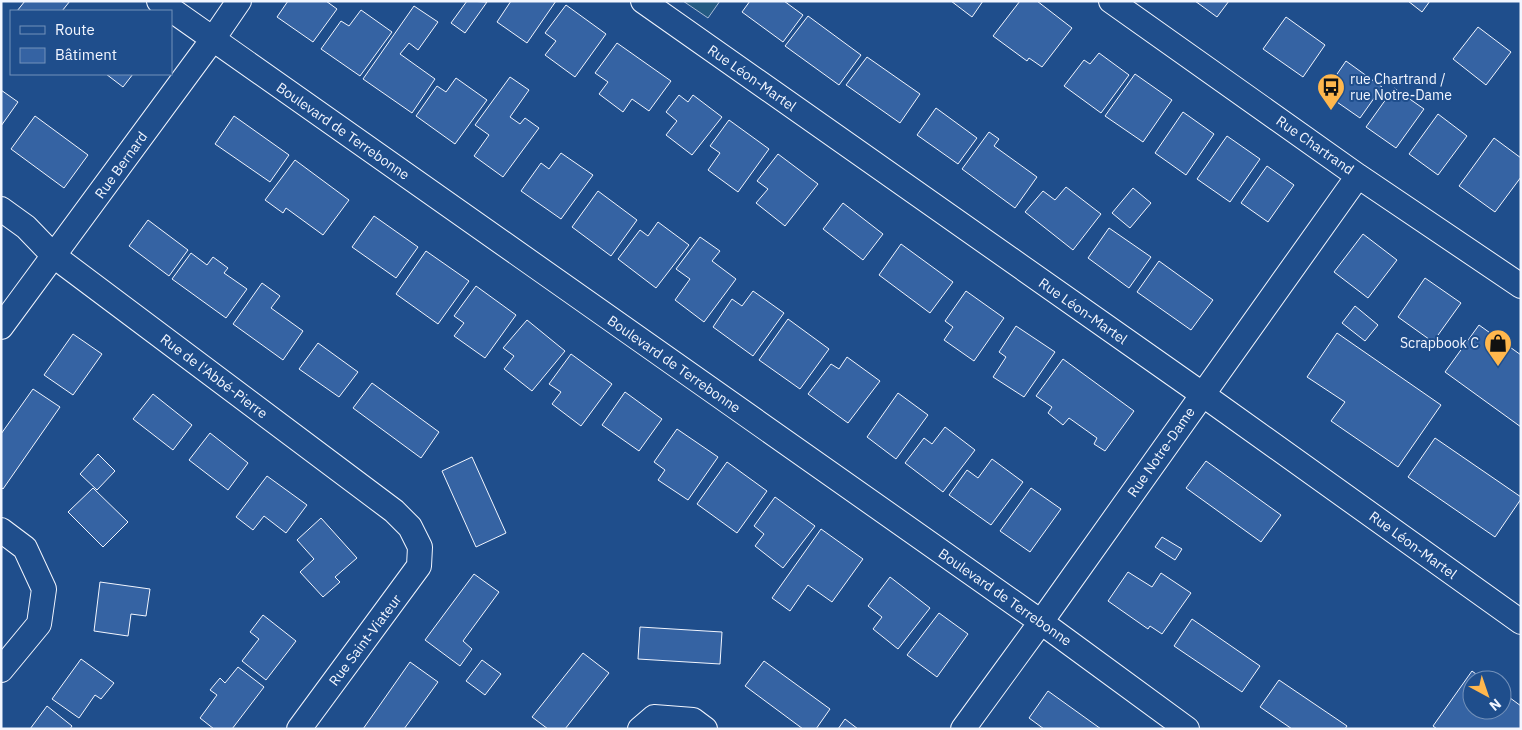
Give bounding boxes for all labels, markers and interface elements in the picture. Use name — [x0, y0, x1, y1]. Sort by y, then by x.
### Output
legend — [10, 10, 172, 75]
text: Route — [55, 20, 95, 39]
street label: Rue Léon-Martel — [704, 41, 800, 115]
text: Bâtiment — [55, 45, 117, 64]
place label: rue Chartrand / rue Notre-Dame — [1350, 70, 1452, 104]
bus stop icon: rue Chartrand / rue Notre-Dame — [1316, 72, 1346, 111]
street label: Boulevard de Terrebonne — [273, 78, 413, 184]
street label: Rue Chartrand — [1273, 112, 1357, 178]
street label: Rue Bernard — [91, 128, 151, 202]
street label: Rue Léon-Martel — [1035, 274, 1131, 348]
street label: Boulevard de Terrebonne — [604, 311, 744, 417]
shop icon: Scrapbook C — [1483, 328, 1513, 367]
street label: Rue de l'Abbé-Pierre — [157, 330, 271, 422]
place label: Scrapbook C — [1400, 334, 1479, 352]
street label: Rue Notre-Dame — [1123, 403, 1199, 501]
street label: Rue Léon-Martel — [1366, 507, 1461, 583]
street label: Boulevard de Terrebonne — [935, 544, 1075, 650]
street label: Rue Saint-Viateur — [325, 591, 405, 689]
north arrow — [1462, 670, 1512, 720]
text: N — [1486, 695, 1505, 715]

